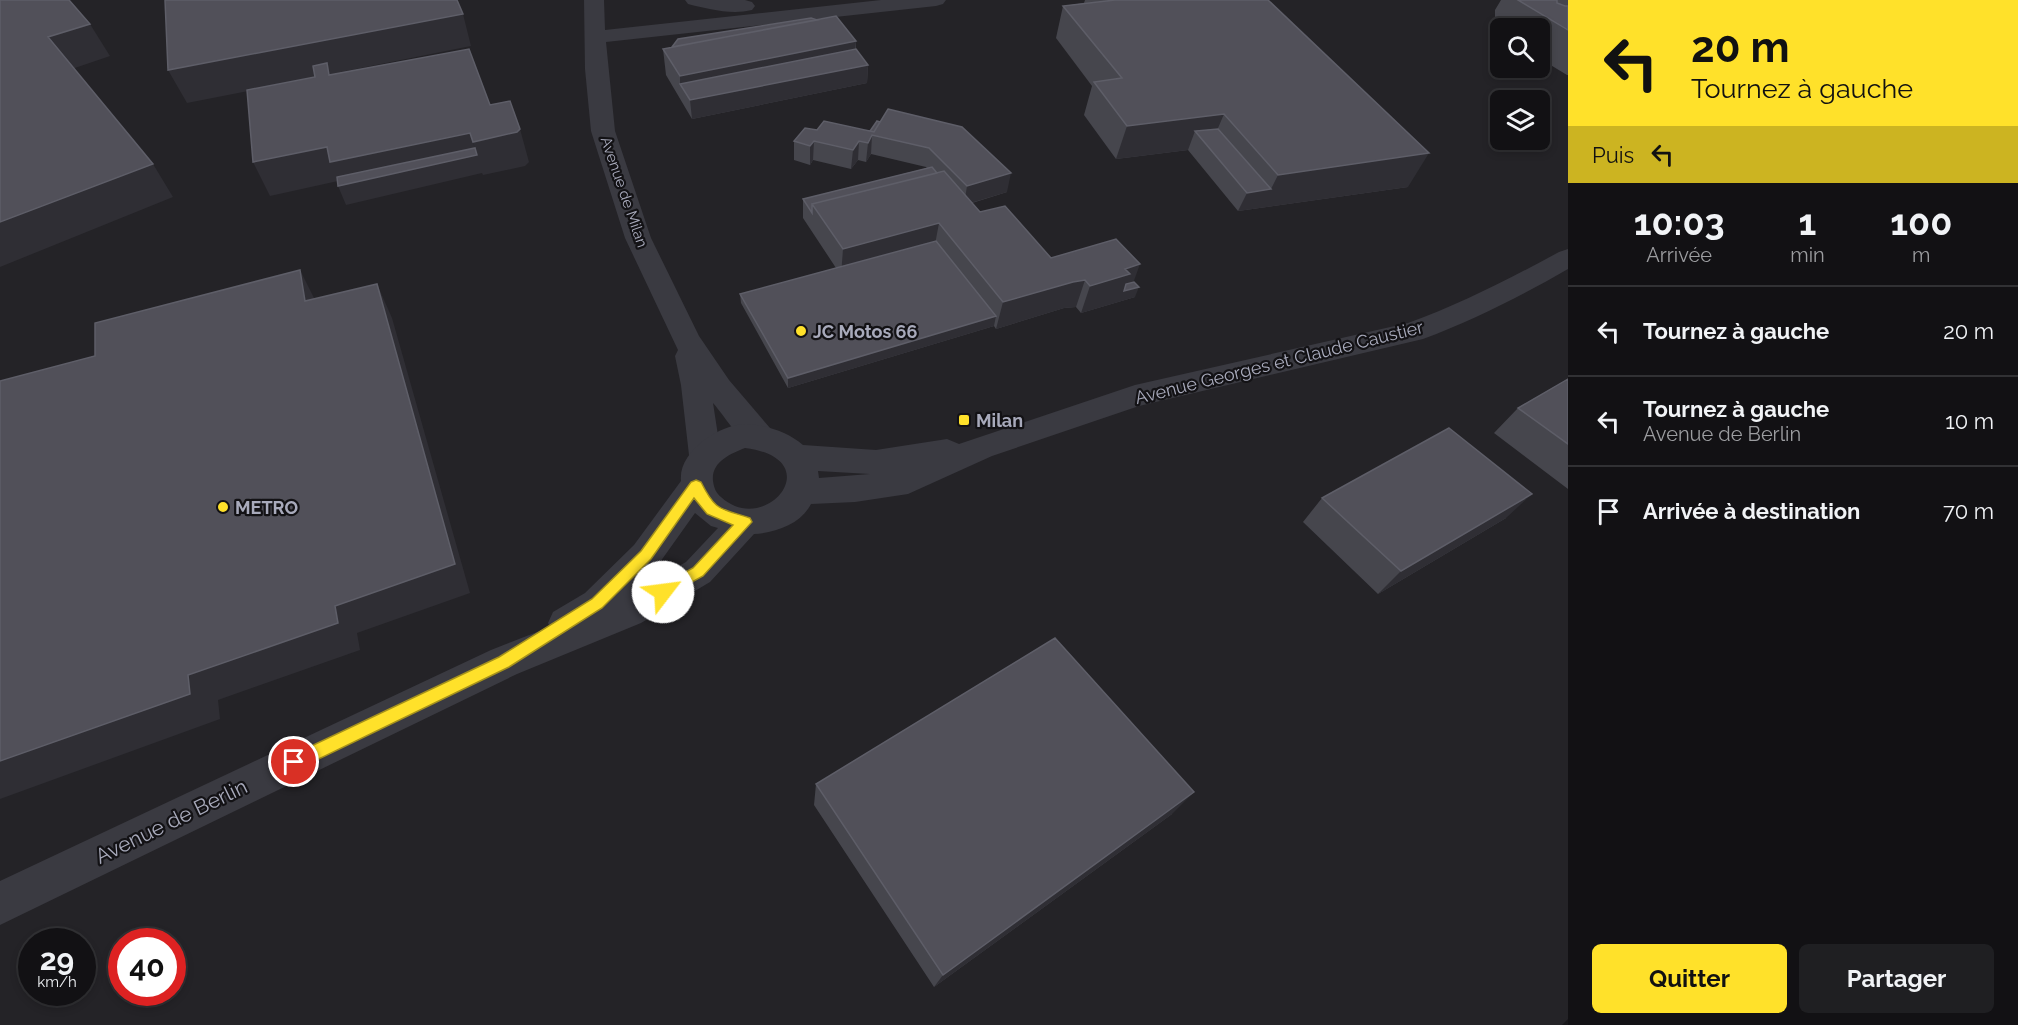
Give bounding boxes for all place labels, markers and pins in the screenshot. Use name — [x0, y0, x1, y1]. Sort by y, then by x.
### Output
place label: JC Motos 66 — [813, 321, 918, 342]
marker: JC Motos 66 — [794, 324, 808, 338]
place label: Milan — [976, 410, 1023, 431]
marker: Milan — [957, 413, 971, 427]
place label: METRO — [235, 497, 298, 518]
marker: METRO — [216, 500, 230, 514]
pin — [268, 736, 319, 787]

